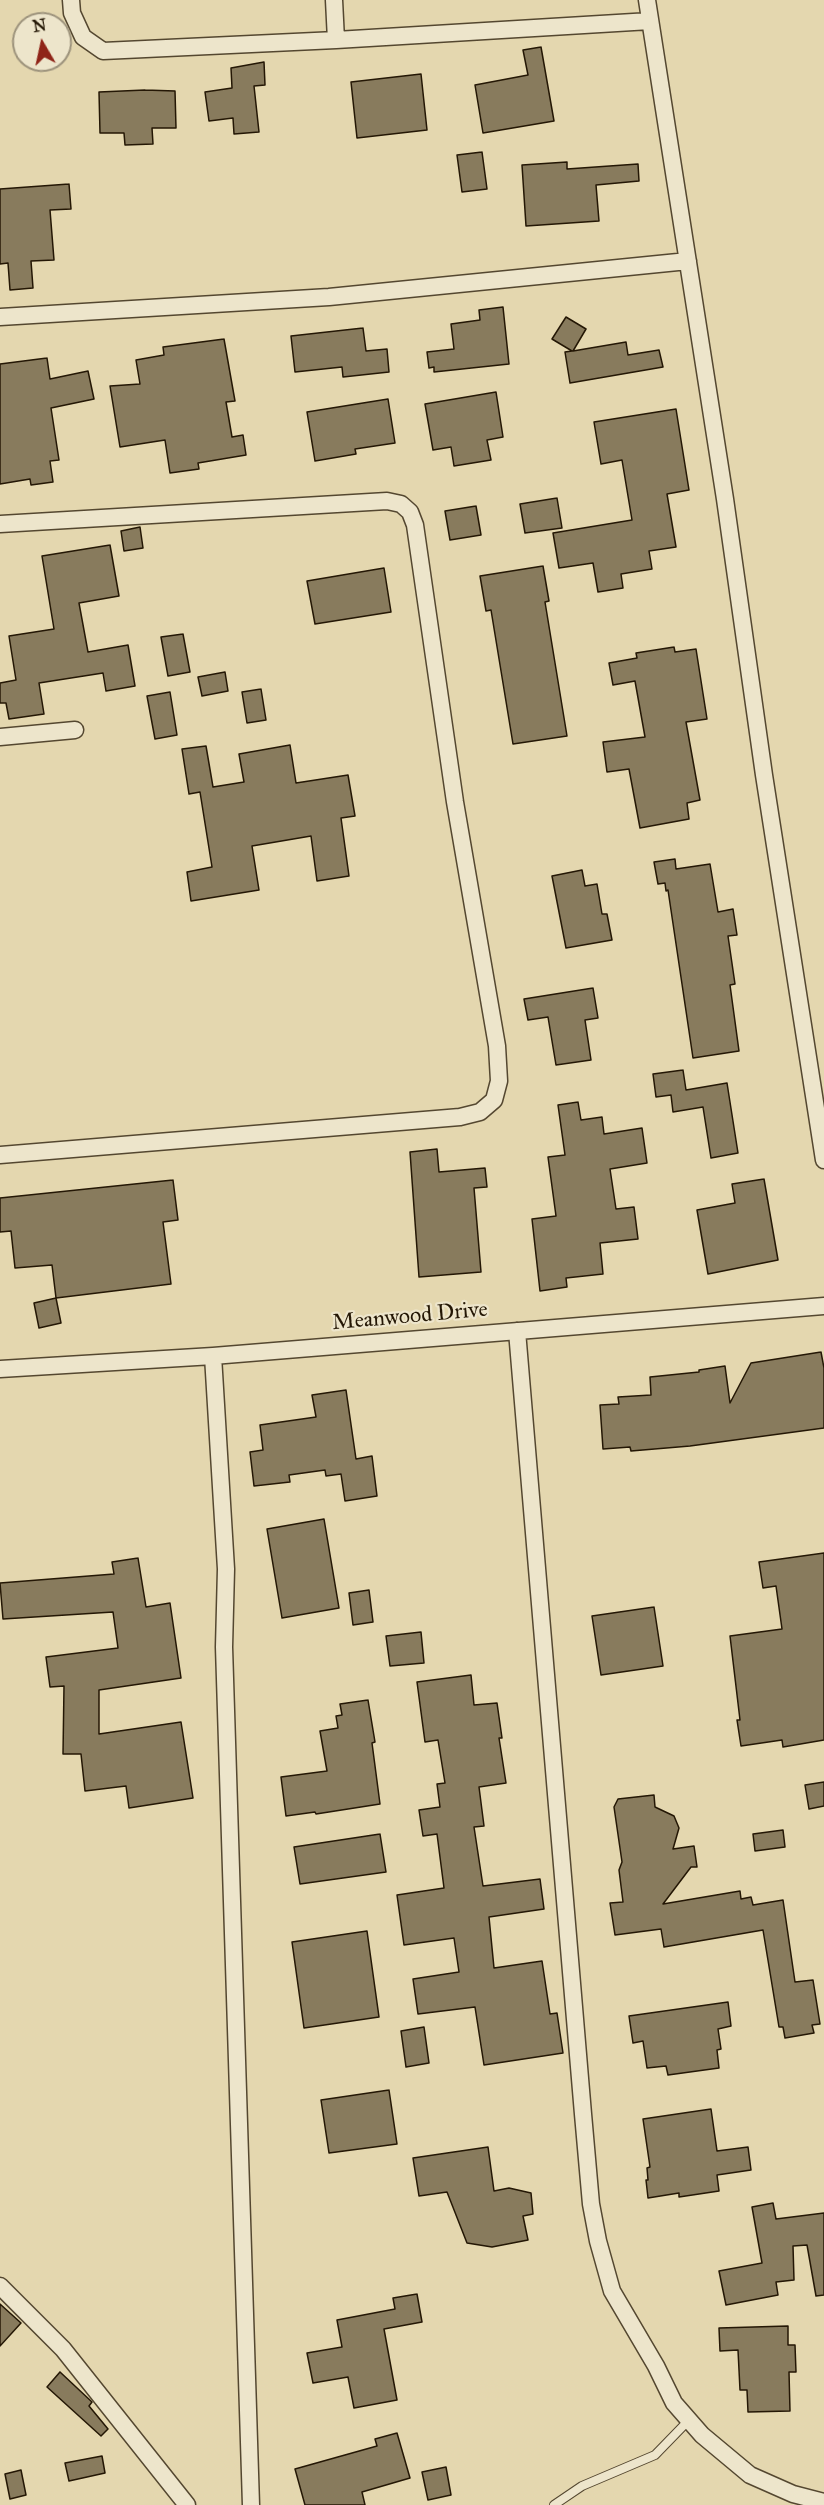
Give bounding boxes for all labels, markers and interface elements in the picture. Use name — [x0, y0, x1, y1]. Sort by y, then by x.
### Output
north arrow — [12, 12, 72, 72]
text: N — [31, 15, 48, 36]
street label: Meanwood Drive — [331, 1297, 489, 1337]

